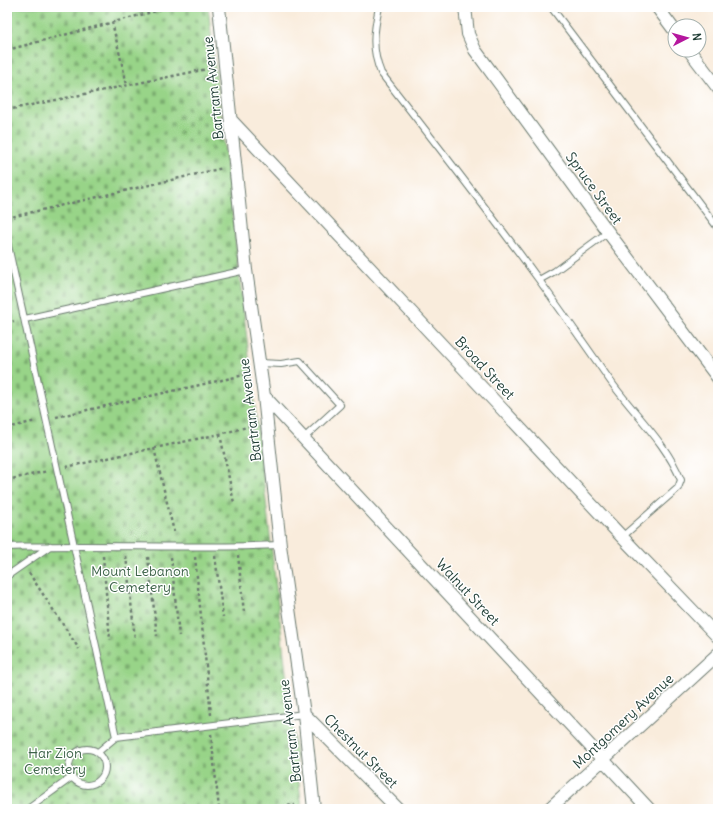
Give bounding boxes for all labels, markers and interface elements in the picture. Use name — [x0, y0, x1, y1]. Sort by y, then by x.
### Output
north arrow — [667, 18, 707, 58]
text: N — [690, 32, 704, 41]
street label: Bartram Avenue — [199, 35, 227, 141]
street label: Spruce Street — [562, 148, 626, 228]
street label: Broad Street — [451, 333, 519, 403]
street label: Bartram Avenue — [235, 357, 265, 463]
street label: Walnut Street — [432, 555, 504, 629]
park label: Mount Lebanon Cemetery — [91, 562, 189, 596]
street label: Montgomery Avenue — [569, 670, 677, 772]
street label: Bartram Avenue — [275, 678, 305, 784]
street label: Chestnut Street — [320, 710, 402, 792]
park label: Har Zion Cemetery — [24, 744, 86, 778]

